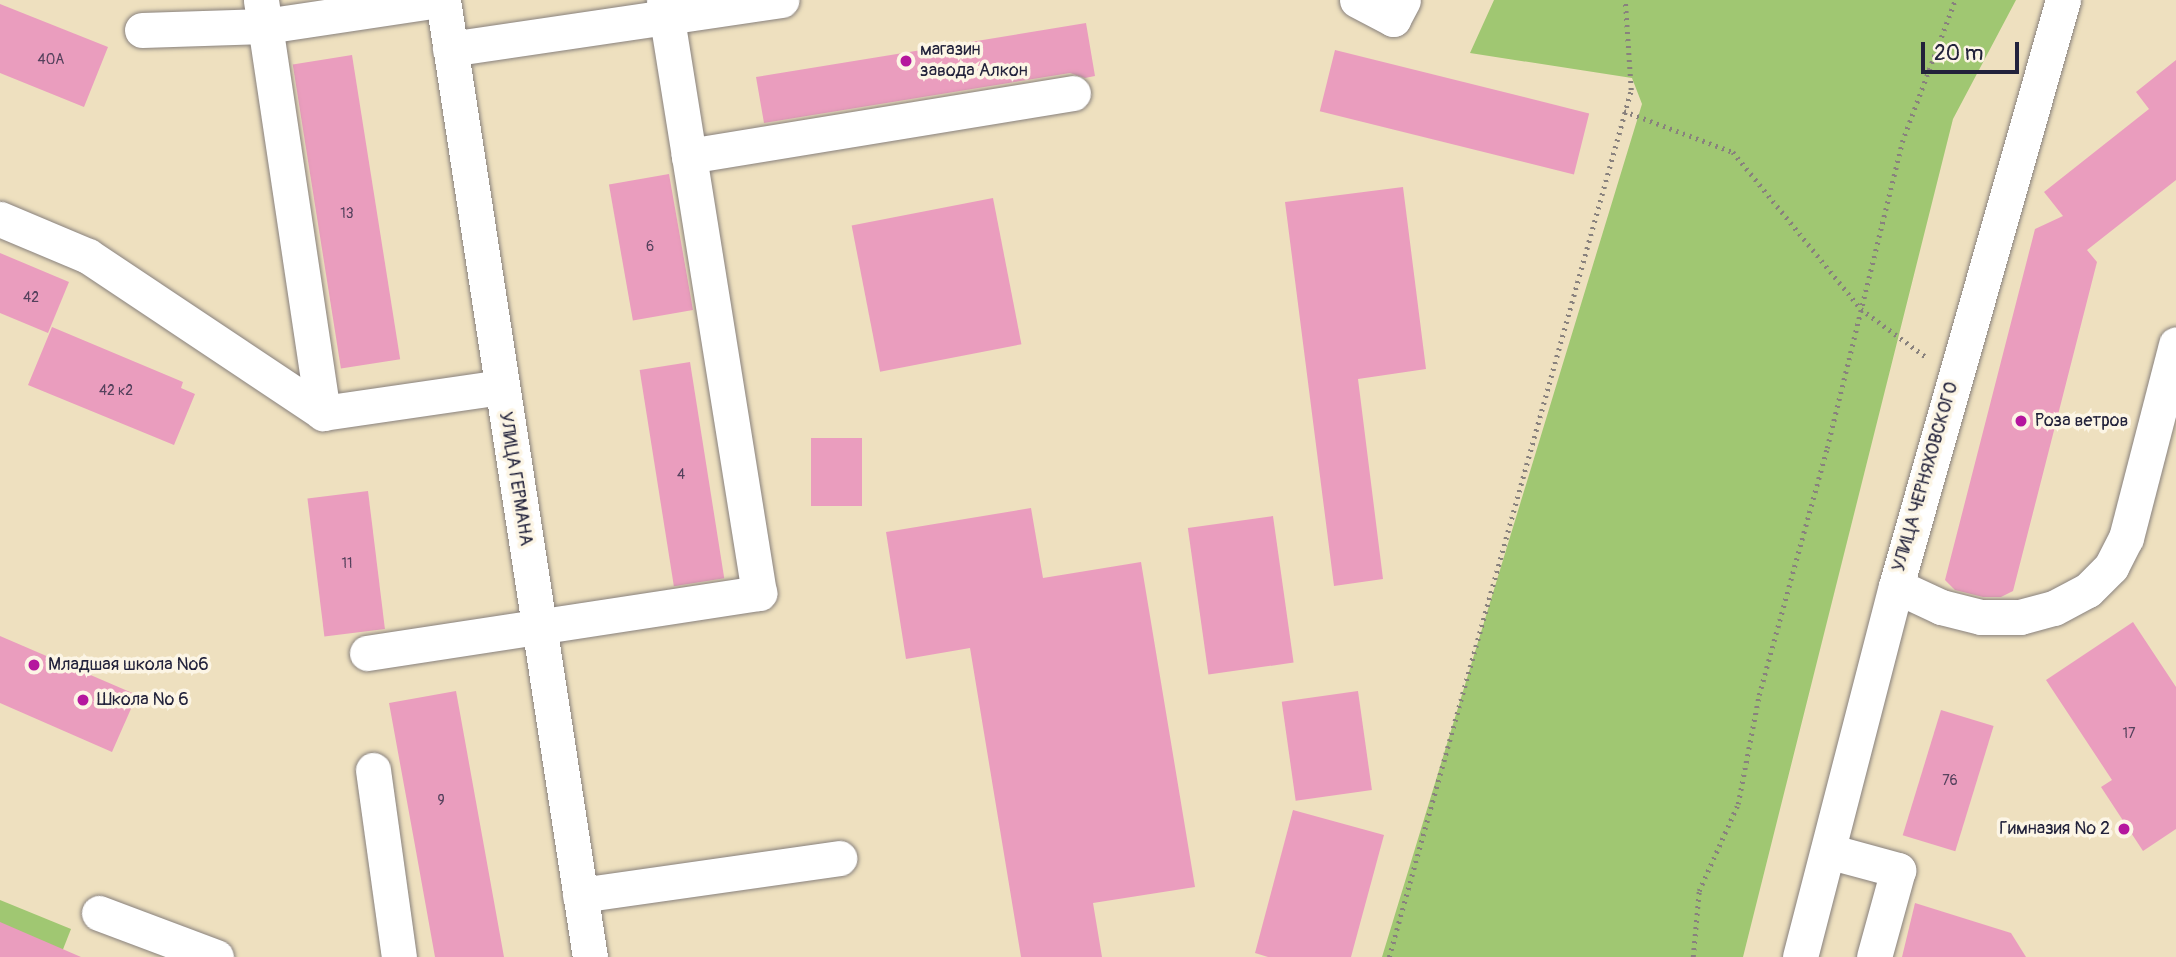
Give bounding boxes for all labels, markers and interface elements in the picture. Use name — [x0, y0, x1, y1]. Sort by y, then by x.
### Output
scale bar — [1924, 28, 2022, 72]
place label: магазин завода Алкон — [920, 40, 1028, 82]
text: 20 m — [1934, 40, 1983, 67]
house number: 40А — [38, 52, 64, 68]
marker: магазин завода Алкон — [898, 53, 914, 69]
house number: 13 — [340, 206, 354, 222]
house number: 6 — [646, 239, 654, 255]
house number: 42 — [23, 290, 39, 306]
street label: УЛИЦА ЧЕРНЯХОВСКОГО — [1889, 380, 1963, 574]
house number: 42 к2 — [99, 383, 133, 399]
street label: УЛИЦА ГЕРМАНА — [494, 410, 536, 548]
place label: Роза ветров — [2035, 410, 2128, 432]
marker: Роза ветров — [2013, 413, 2029, 429]
house number: 4 — [677, 467, 685, 483]
house number: 11 — [342, 556, 352, 572]
place label: Младшая школа №6 — [48, 654, 209, 676]
marker: Младшая школа №6 — [26, 657, 42, 673]
place label: Школа № 6 — [97, 689, 189, 711]
marker: Школа № 6 — [75, 692, 91, 708]
house number: 17 — [2123, 726, 2135, 742]
house number: 76 — [1942, 773, 1958, 789]
house number: 9 — [437, 793, 445, 809]
place label: Гимназия № 2 — [1999, 818, 2110, 840]
marker: Гимназия № 2 — [2116, 821, 2132, 837]

